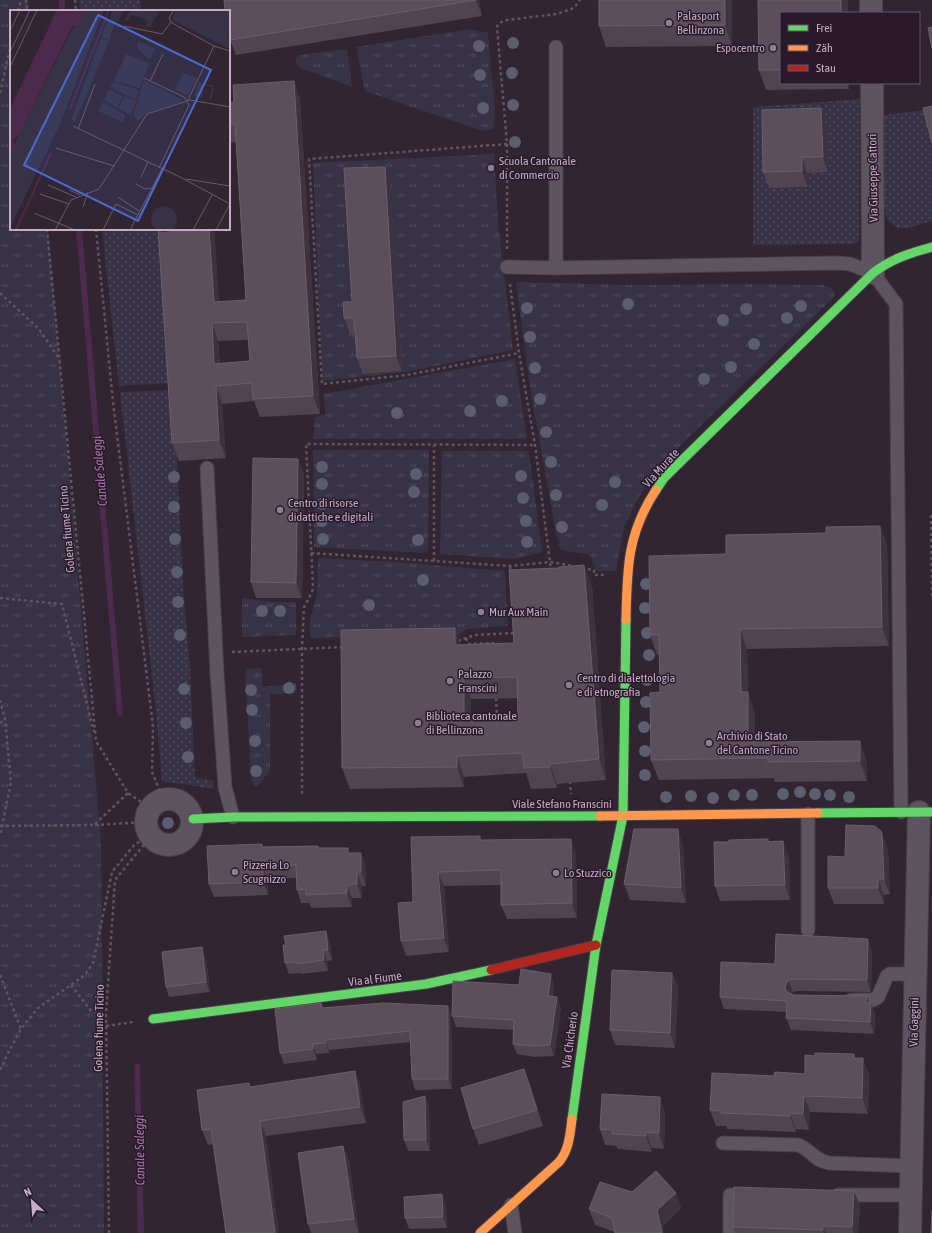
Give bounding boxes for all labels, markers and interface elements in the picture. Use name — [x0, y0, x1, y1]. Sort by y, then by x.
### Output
place label: Palasport Bellinzona — [677, 9, 724, 37]
inset map — [10, 10, 230, 230]
legend — [780, 12, 920, 84]
marker: Palasport Bellinzona — [664, 18, 674, 28]
text: Frei — [816, 21, 832, 35]
place label: Espocentro — [716, 41, 765, 55]
text: Zäh — [816, 41, 833, 55]
marker: Espocentro — [768, 43, 778, 53]
text: Stau — [816, 61, 836, 75]
street label: Via Giuseppe Cattori — [865, 134, 881, 222]
place label: Scuola Cantonale di Commercio — [499, 154, 576, 182]
marker: Scuola Cantonale di Commercio — [486, 163, 496, 173]
water label: Canale Saleggi — [89, 435, 110, 507]
street label: Via Murate — [640, 446, 682, 490]
street label: Golena fiume Ticino — [56, 484, 78, 573]
place label: Centro di risorse didattiche e digitali — [288, 496, 373, 524]
marker: Centro di risorse didattiche e digitali — [275, 505, 285, 515]
place label: Mur Aux Main — [489, 605, 548, 619]
marker: Mur Aux Main — [476, 607, 486, 617]
place label: Palazzo Franscini — [458, 667, 497, 695]
place label: Centro di dialettologia e di etnografia — [577, 671, 675, 699]
marker: Palazzo Franscini — [445, 676, 455, 686]
marker: Centro di dialettologia e di etnografia — [564, 680, 574, 690]
place label: Biblioteca cantonale di Bellinzona — [426, 709, 517, 737]
marker: Biblioteca cantonale di Bellinzona — [413, 718, 423, 728]
place label: Archivio di Stato del Cantone Ticino — [717, 729, 798, 757]
marker: Archivio di Stato del Cantone Ticino — [704, 738, 714, 748]
street label: Viale Stefano Franscini — [512, 797, 612, 811]
place label: Pizzeria Lo Scugnizzo — [243, 858, 290, 886]
place label: Lo Stuzzico — [564, 866, 612, 880]
marker: Pizzeria Lo Scugnizzo — [230, 867, 240, 877]
marker: Lo Stuzzico — [551, 868, 561, 878]
street label: Via al Fiume — [347, 969, 403, 989]
street label: Golena fiume Ticino — [91, 984, 107, 1072]
street label: Via Gaggini — [907, 997, 921, 1047]
street label: Via Chicherio — [559, 1010, 581, 1069]
water label: Canale Saleggi — [131, 1115, 148, 1185]
north arrow — [12, 1181, 52, 1221]
text: N — [22, 1185, 33, 1199]

